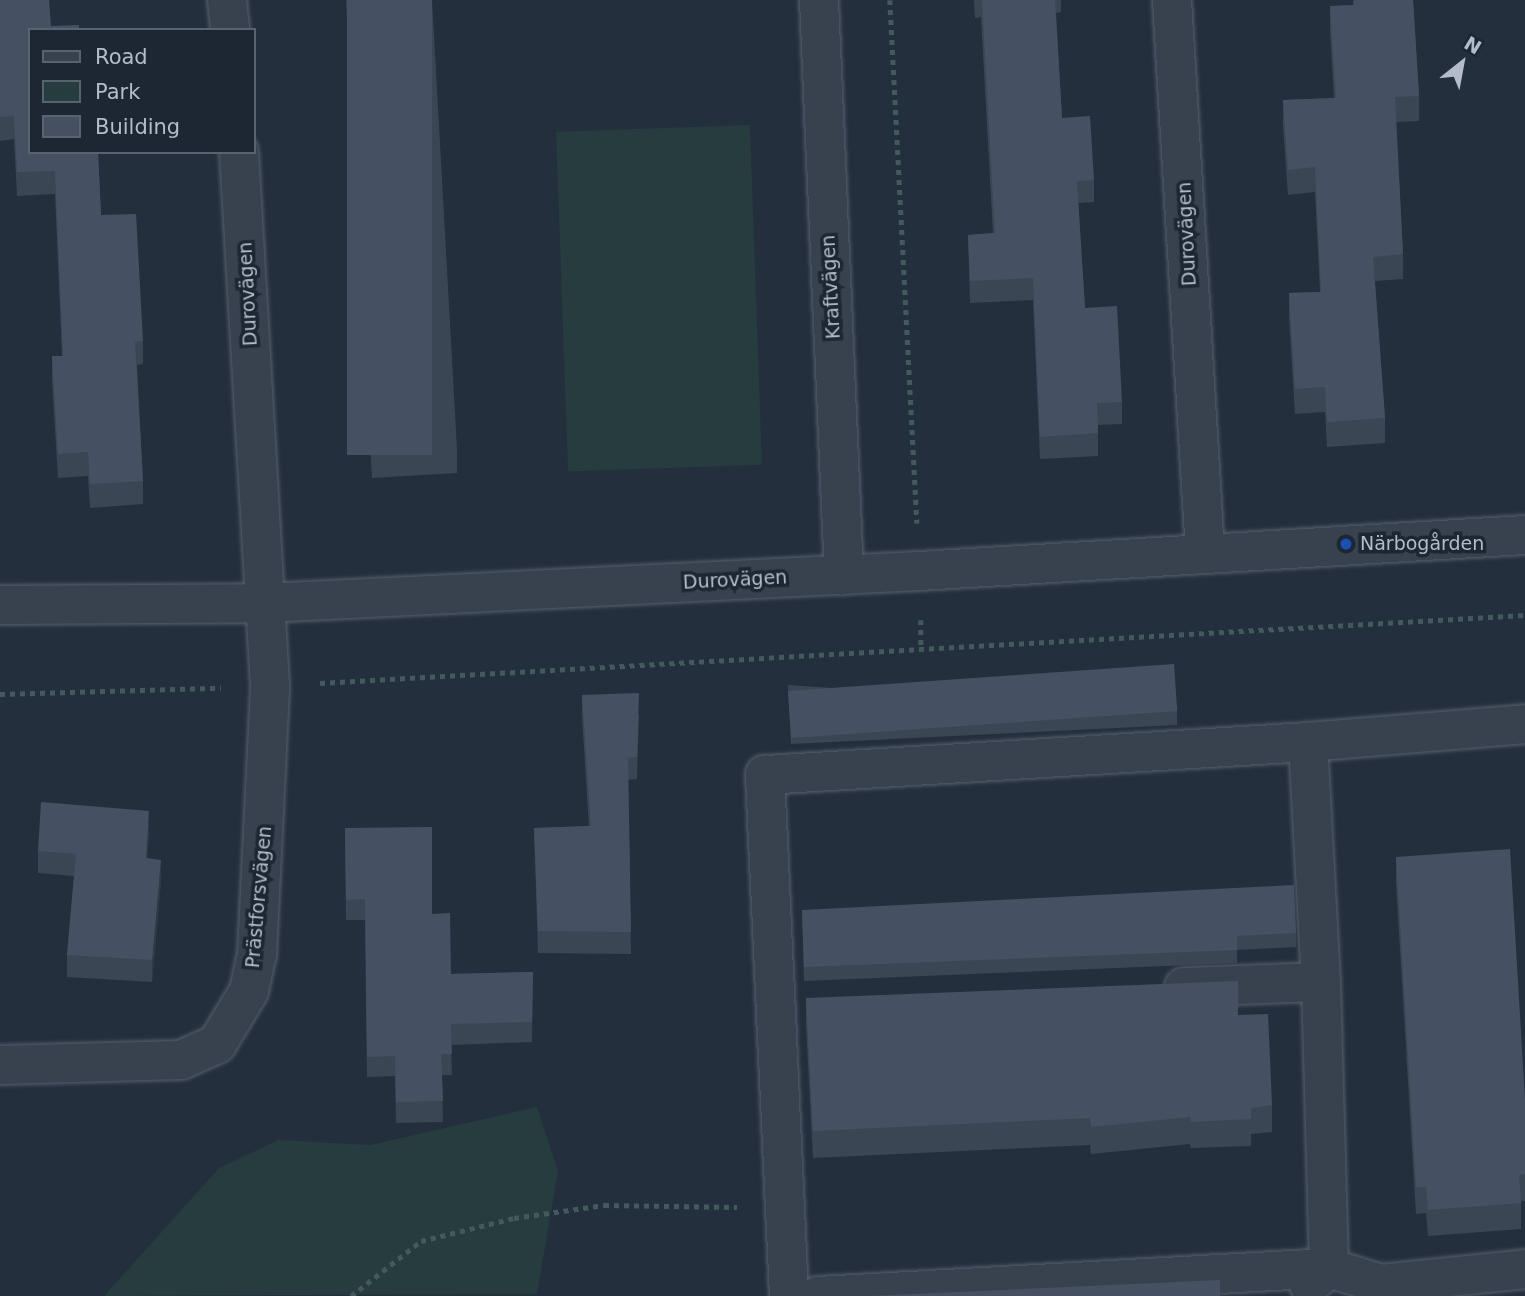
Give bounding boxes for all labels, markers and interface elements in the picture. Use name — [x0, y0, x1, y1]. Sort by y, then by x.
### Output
legend — [28, 28, 256, 154]
north arrow — [1427, 28, 1497, 98]
text: N — [1460, 31, 1485, 59]
text: Road — [95, 45, 148, 69]
text: Park — [95, 80, 140, 104]
text: Building — [95, 115, 180, 139]
street label: Durovägen — [1173, 181, 1201, 287]
street label: Kraftvägen — [817, 234, 845, 340]
street label: Durovägen — [234, 241, 262, 347]
place label: Närbogården — [1360, 533, 1484, 555]
marker: Närbogården — [1338, 536, 1354, 552]
street label: Durovägen — [682, 566, 788, 594]
street label: Prästforsvägen — [241, 825, 277, 969]

